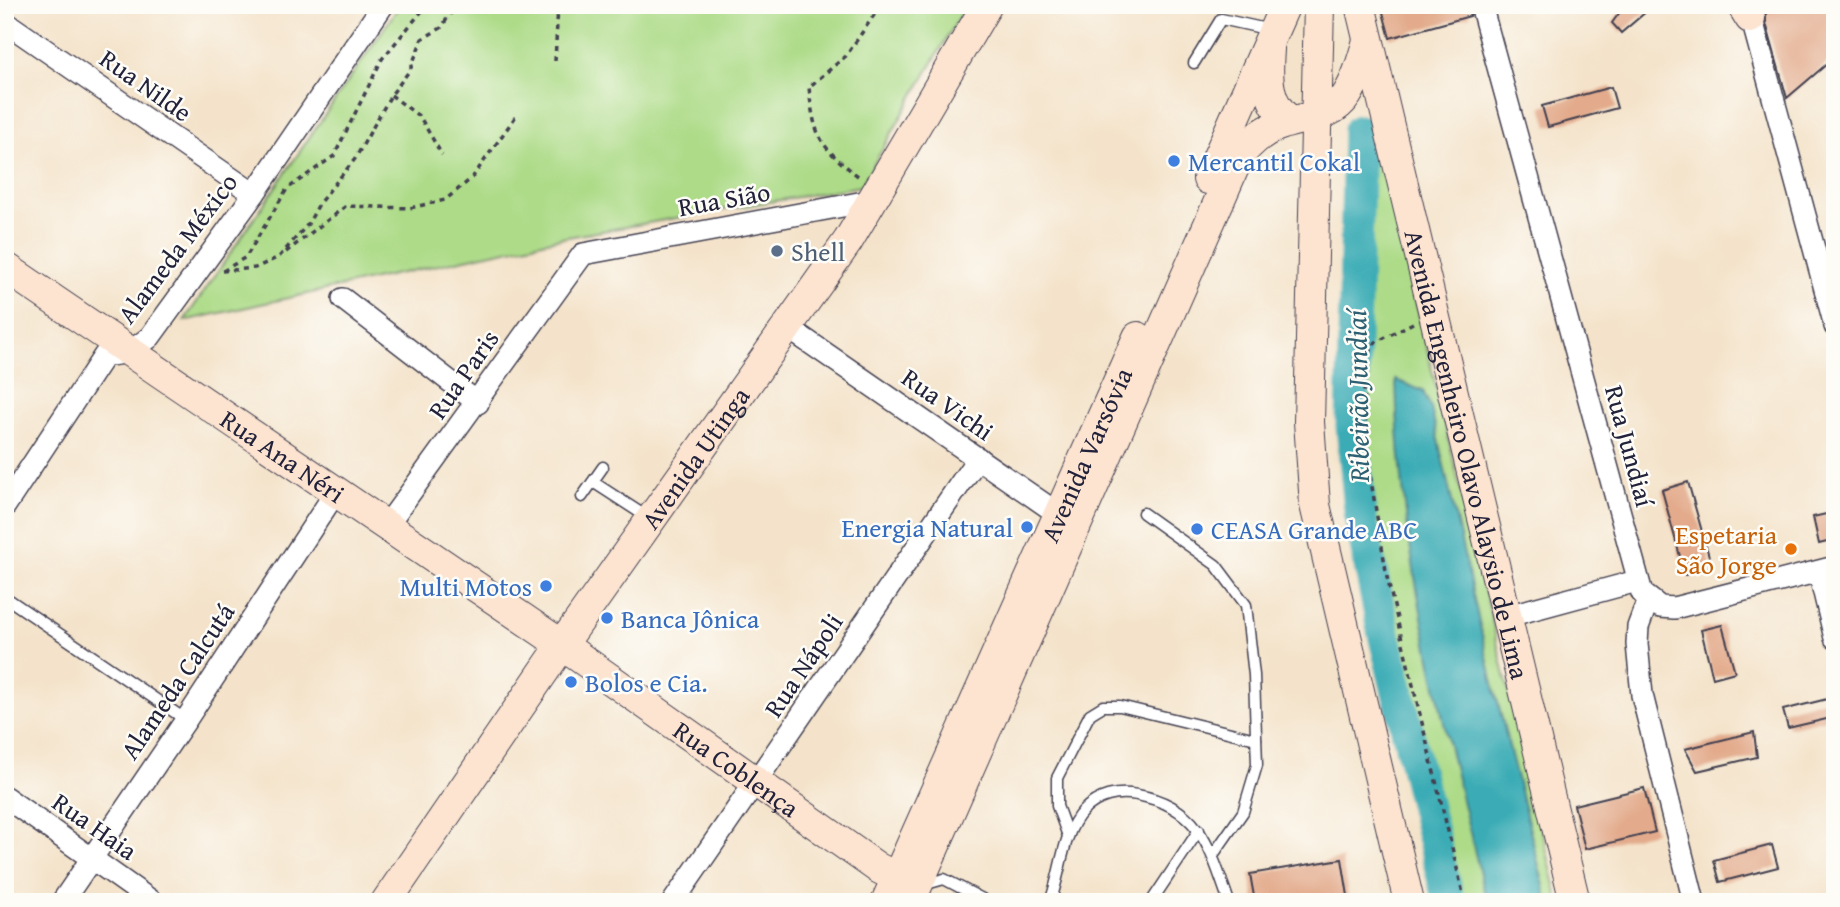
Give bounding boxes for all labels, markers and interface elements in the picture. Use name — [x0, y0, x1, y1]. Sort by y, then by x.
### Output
street label: Rua Nilde — [92, 39, 200, 131]
place label: Mercantil Cokal — [1188, 142, 1360, 181]
marker: Mercantil Cokal — [1166, 153, 1182, 169]
street label: Alameda México — [107, 165, 247, 331]
street label: Rua Sião — [675, 172, 773, 226]
street label: Avenida Engenheiro Olavo Alaysio de Lima — [1395, 226, 1541, 684]
place label: Shell — [791, 232, 845, 271]
marker: Shell — [769, 243, 785, 259]
water label: Ribeirão Jundiaí — [1335, 307, 1379, 484]
street label: Rua Paris — [418, 321, 508, 427]
street label: Rua Vichi — [894, 358, 1002, 450]
street label: Avenida Varsóvia — [1030, 360, 1142, 548]
street label: Avenida Utinga — [631, 378, 759, 537]
street label: Rua Jundiaí — [1595, 381, 1665, 512]
street label: Rua Ana Néri — [213, 399, 353, 512]
place label: Energia Natural — [841, 508, 1013, 547]
place label: CEASA Grande ABC — [1211, 510, 1417, 549]
place label: Espetaria São Jorge — [1676, 515, 1778, 584]
marker: Energia Natural — [1019, 519, 1035, 535]
marker: CEASA Grande ABC — [1189, 521, 1205, 537]
marker: Espetaria São Jorge — [1783, 541, 1799, 557]
place label: Multi Motos — [400, 567, 532, 606]
marker: Multi Motos — [538, 578, 554, 594]
street label: Alameda Calcutá — [110, 594, 244, 767]
place label: Banca Jônica — [621, 599, 760, 638]
street label: Rua Nápoli — [754, 605, 852, 725]
marker: Banca Jônica — [599, 610, 615, 626]
place label: Bolos e Cia. — [585, 663, 708, 702]
marker: Bolos e Cia. — [563, 674, 579, 690]
street label: Rua Coblença — [666, 710, 808, 827]
street label: Rua Haia — [44, 782, 146, 870]

